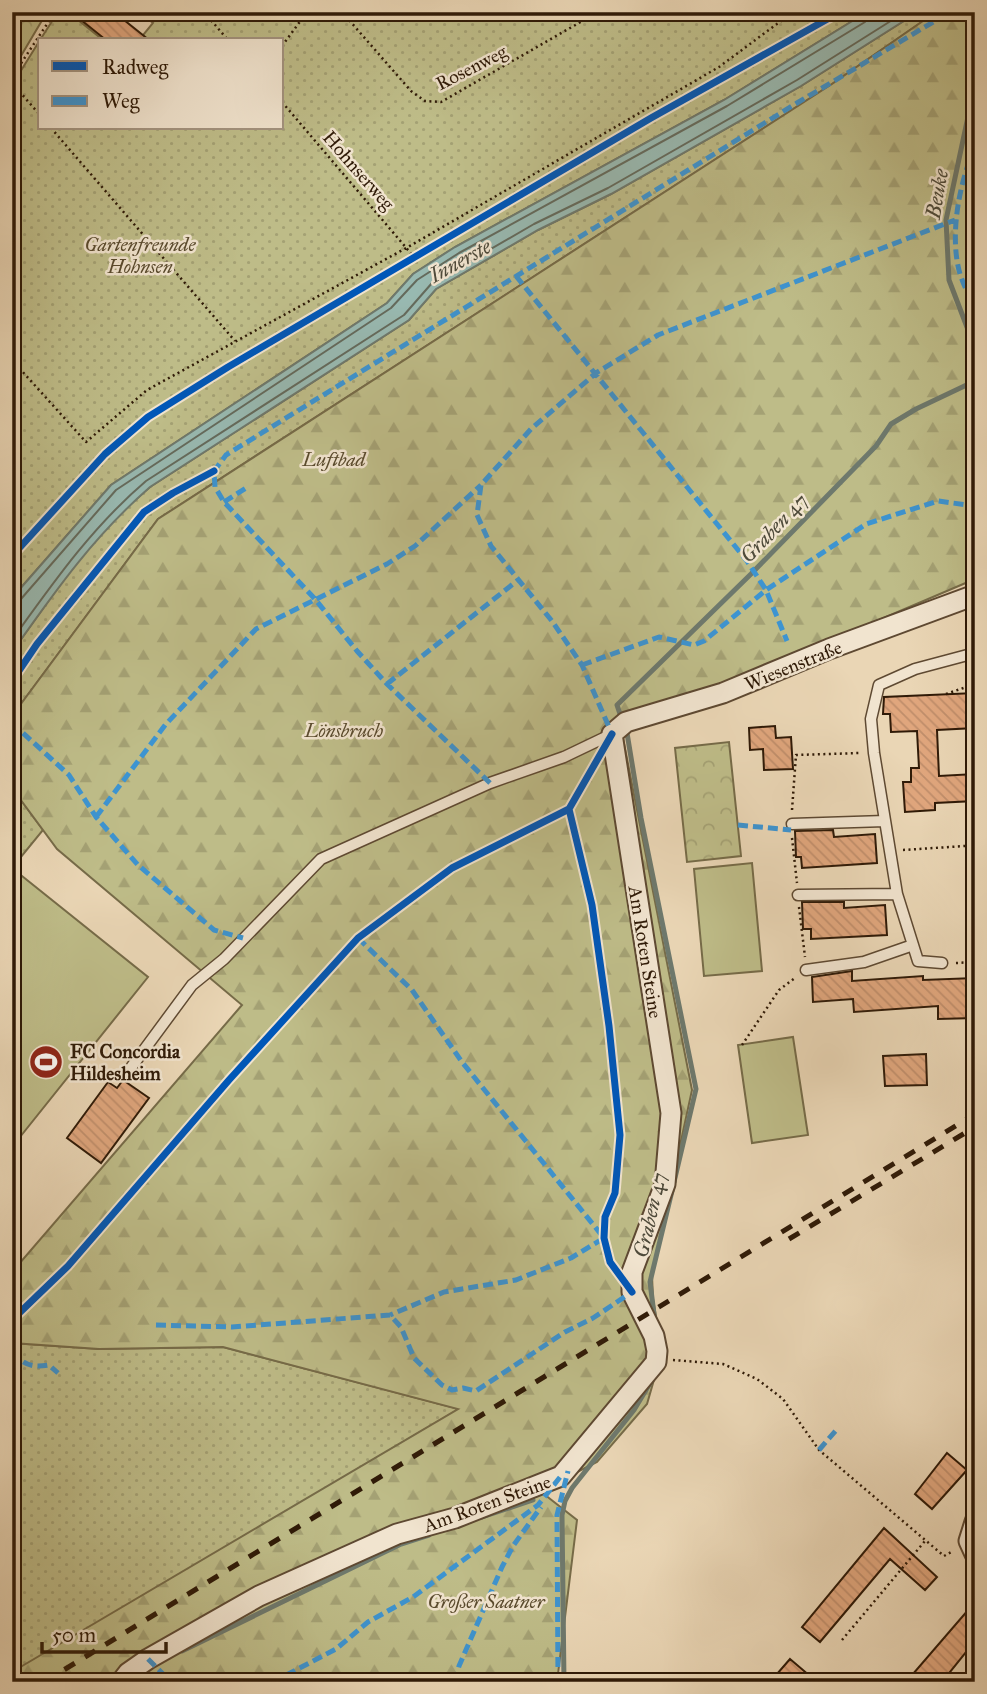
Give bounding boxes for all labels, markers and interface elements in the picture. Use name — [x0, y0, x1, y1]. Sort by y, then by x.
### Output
legend — [38, 38, 284, 130]
street label: Rosenweg — [432, 40, 511, 96]
text: Radweg — [102, 54, 168, 80]
text: Weg — [102, 88, 140, 114]
street label: Hohnserweg — [317, 126, 399, 216]
water label: Beuke — [920, 166, 954, 222]
park label: Gartenfreunde Hohnsen — [84, 233, 197, 278]
water label: Innerste — [424, 233, 497, 289]
park label: Luftbad — [302, 448, 367, 471]
water label: Graben 47 — [734, 488, 814, 568]
street label: Wiesenstraße — [741, 636, 845, 695]
park label: Lönsbruch — [304, 719, 383, 742]
street label: Am Roten Steine — [624, 883, 667, 1020]
place label: FC Concordia Hildesheim — [70, 1040, 181, 1085]
sports icon: FC Concordia Hildesheim — [27, 1043, 65, 1081]
water label: Graben 47 — [628, 1170, 672, 1260]
street label: Am Roten Steine — [419, 1470, 554, 1537]
park label: Großer Saatner — [427, 1590, 546, 1613]
scale bar — [42, 1610, 166, 1654]
text: 50 m — [52, 1622, 97, 1648]

